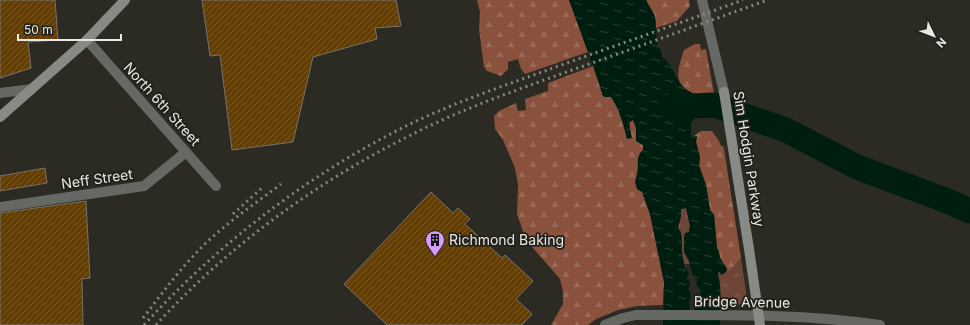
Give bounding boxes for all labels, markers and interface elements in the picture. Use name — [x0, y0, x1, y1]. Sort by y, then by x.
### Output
scale bar — [18, 16, 121, 42]
north arrow — [914, 16, 954, 56]
text: 50 m — [24, 22, 53, 37]
text: N — [933, 35, 949, 51]
street label: North 6th Street — [121, 59, 205, 149]
street label: Sim Hodgin Parkway — [730, 90, 769, 228]
street label: Neff Street — [60, 165, 134, 192]
building icon: Richmond Baking — [424, 229, 446, 257]
place label: Richmond Baking — [449, 231, 564, 248]
street label: Bridge Avenue — [694, 292, 790, 311]

